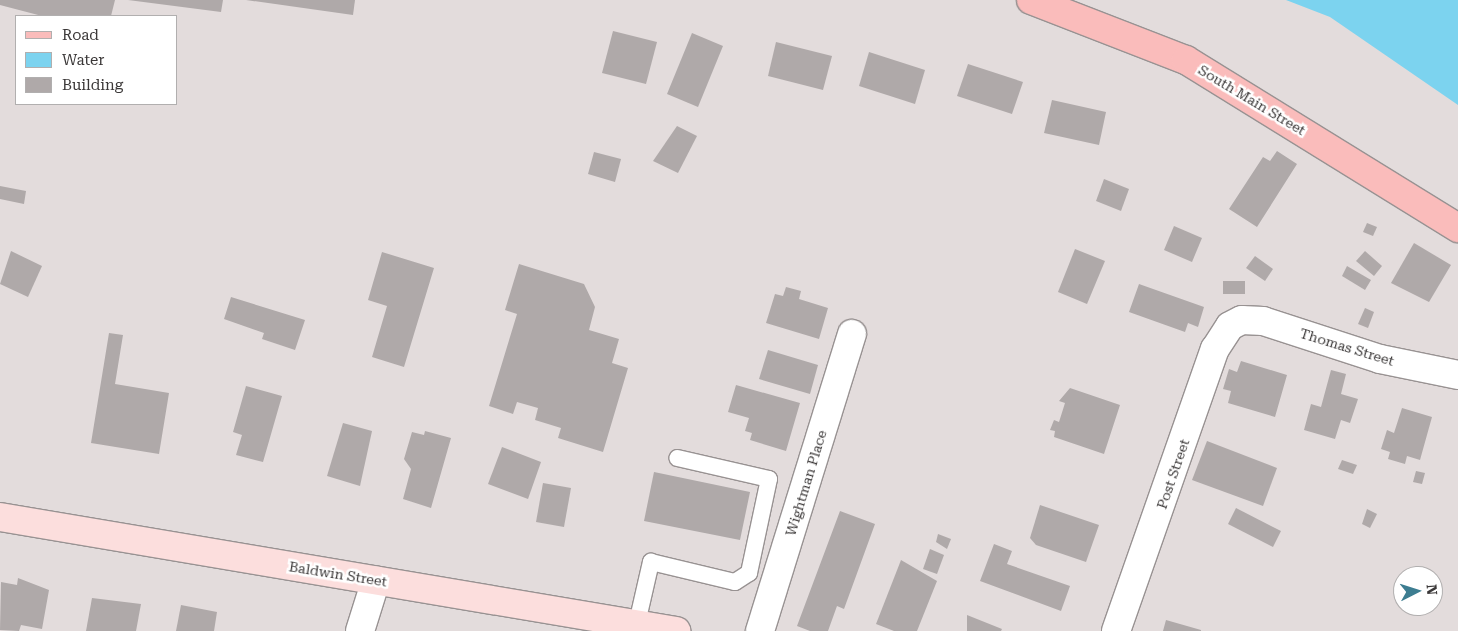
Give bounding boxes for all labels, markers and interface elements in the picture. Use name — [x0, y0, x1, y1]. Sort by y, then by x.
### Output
legend — [15, 15, 178, 105]
text: Road — [62, 26, 99, 44]
text: Water — [62, 51, 104, 69]
street label: South Main Street — [1195, 61, 1309, 139]
text: Building — [62, 76, 123, 94]
street label: Thomas Street — [1298, 325, 1396, 369]
street label: Wightman Place — [782, 428, 830, 538]
street label: Post Street — [1153, 437, 1193, 511]
street label: Baldwin Street — [288, 558, 388, 590]
north arrow — [1393, 566, 1443, 616]
text: N — [1424, 584, 1440, 596]

